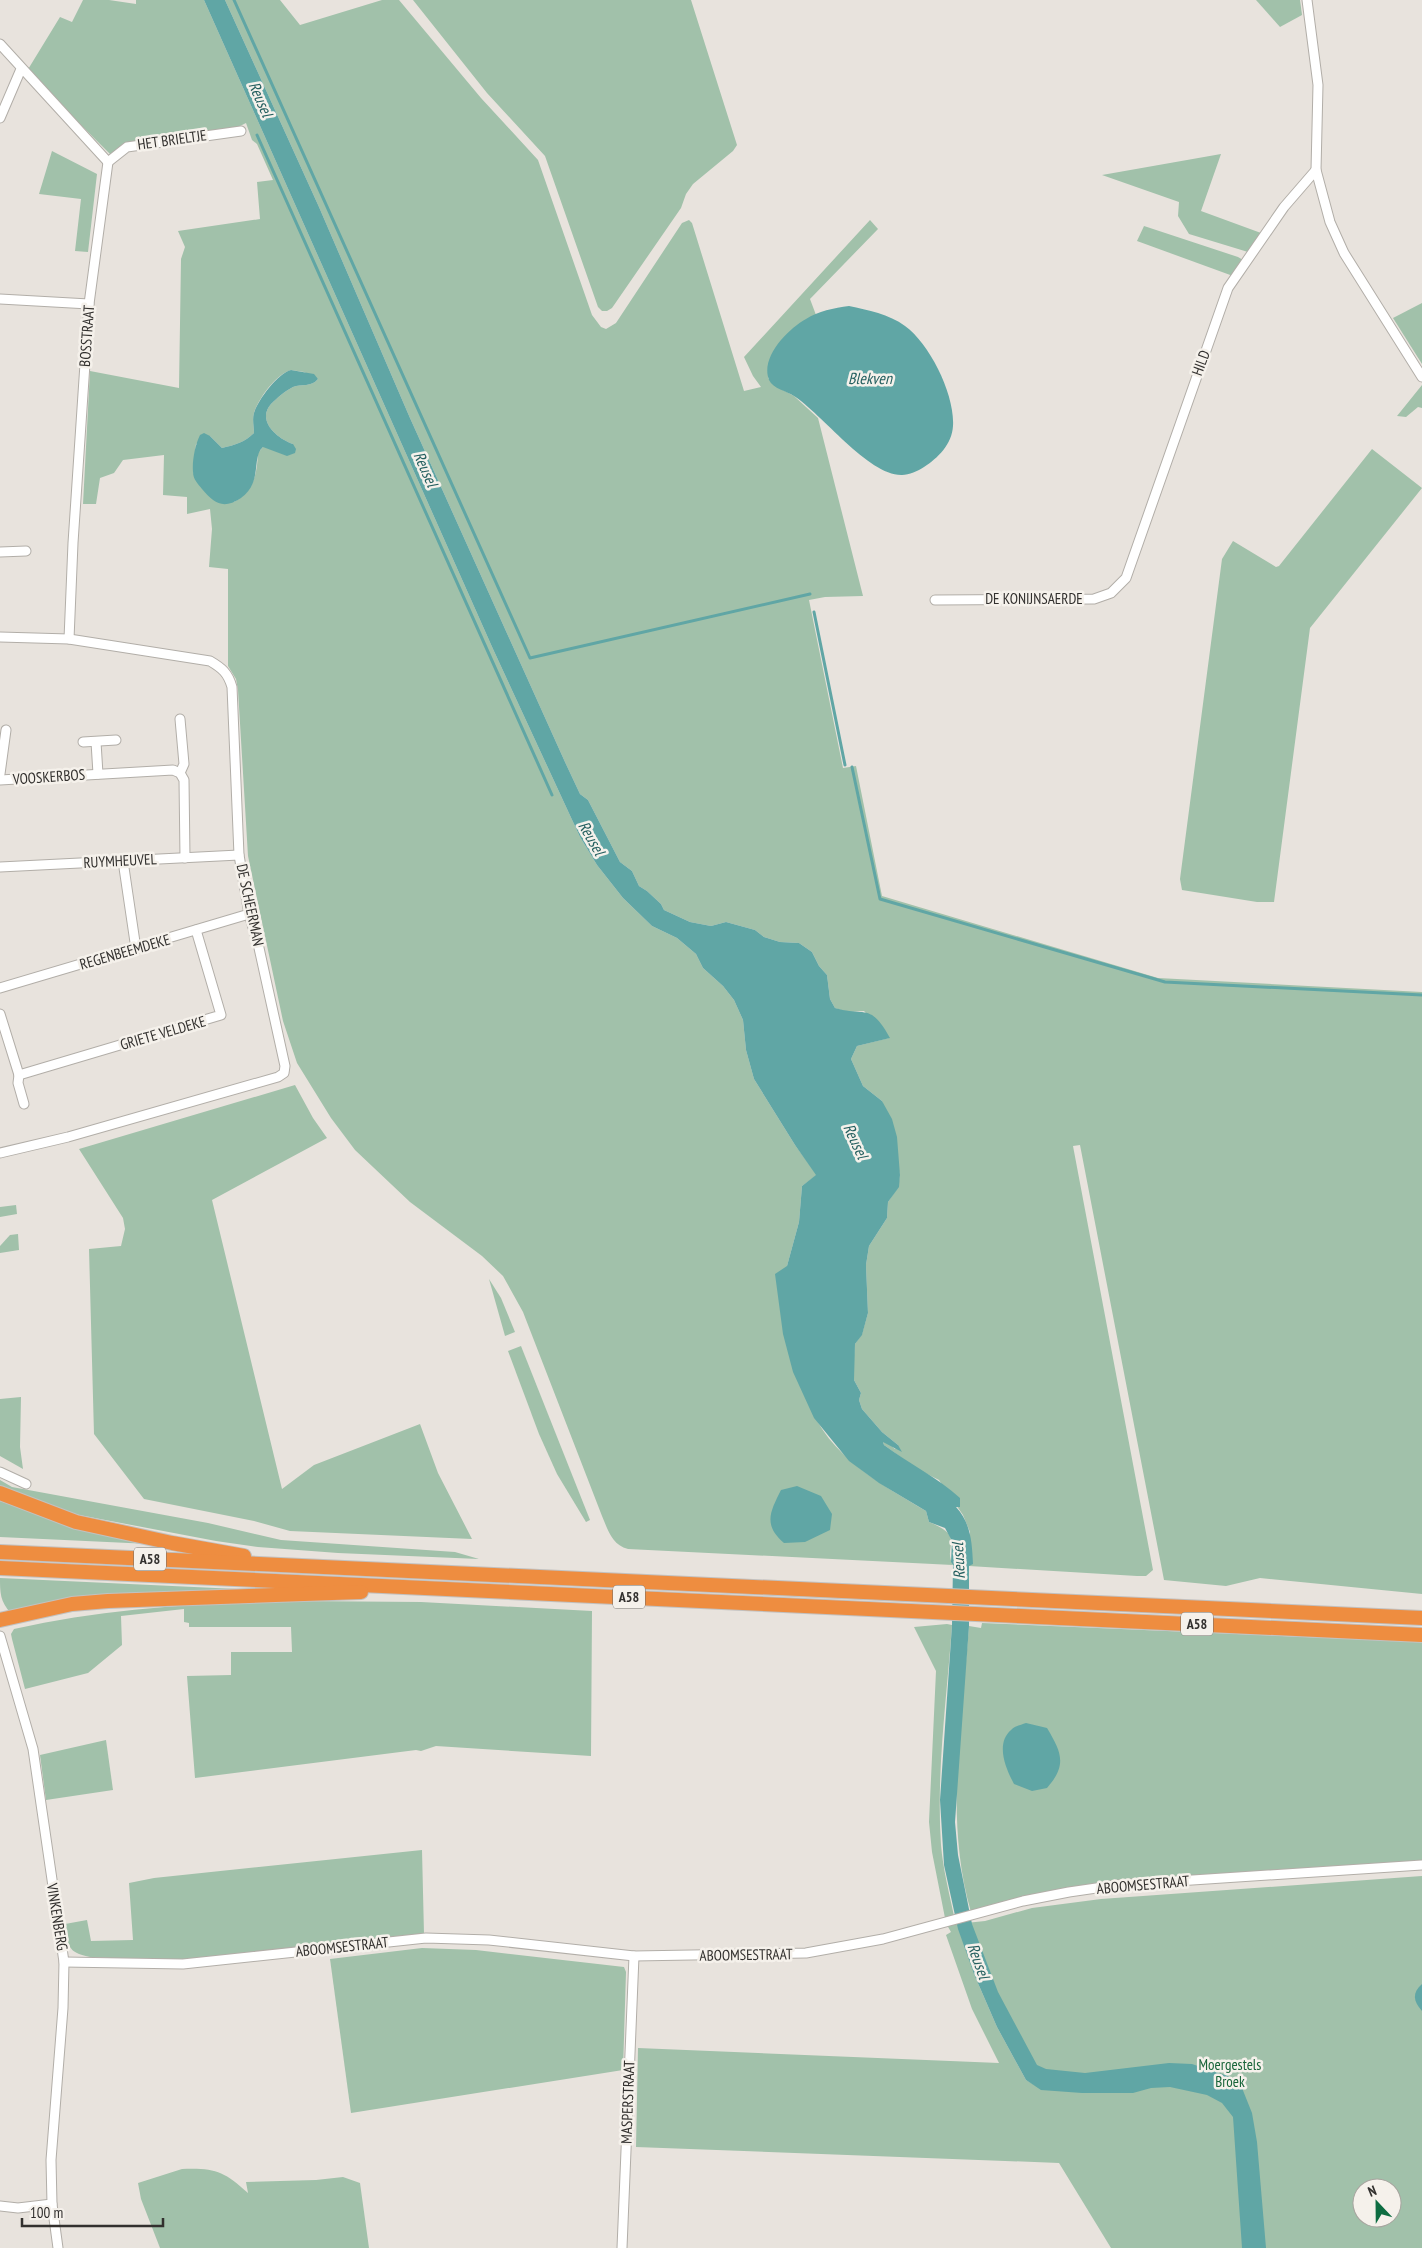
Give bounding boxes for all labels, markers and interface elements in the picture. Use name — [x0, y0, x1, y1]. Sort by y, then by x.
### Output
water label: Reusel — [244, 78, 278, 121]
street label: HET BRIELTJE — [136, 125, 208, 154]
street label: BOSSTRAAT — [75, 304, 98, 367]
street label: HILD — [1187, 347, 1214, 378]
water label: Blekven — [848, 368, 893, 388]
water label: Reusel — [409, 448, 443, 491]
street label: DE KONIJNSAERDE — [985, 589, 1083, 608]
street label: VOOSKERBOS — [11, 765, 86, 789]
water label: Reusel — [574, 817, 610, 860]
street label: RUYMHEUVEL — [83, 849, 158, 872]
street label: DE SCHEERMAN — [233, 862, 268, 948]
street label: REGENBEEMDEKE — [77, 930, 172, 973]
street label: GRIETE VELDEKE — [118, 1011, 208, 1054]
water label: Reusel — [839, 1120, 873, 1163]
water label: Reusel — [947, 1541, 969, 1580]
road number: A58 — [134, 1548, 166, 1570]
road number: A58 — [613, 1585, 645, 1608]
road number: A58 — [1181, 1612, 1213, 1636]
street label: ABOOMSESTRAAT — [1096, 1871, 1190, 1898]
street label: VINKENBERG — [43, 1881, 72, 1952]
street label: ABOOMSESTRAAT — [295, 1932, 390, 1961]
water label: Reusel — [963, 1940, 995, 1983]
street label: ABOOMSESTRAAT — [699, 1944, 793, 1965]
park label: Moergestels Broek — [1199, 2055, 1261, 2091]
street label: MASPERSTRAAT — [617, 2060, 638, 2144]
north arrow — [1352, 2178, 1402, 2228]
text: N — [1365, 2181, 1379, 2201]
scale bar — [22, 2196, 164, 2228]
text: 100 m — [30, 2203, 63, 2222]

